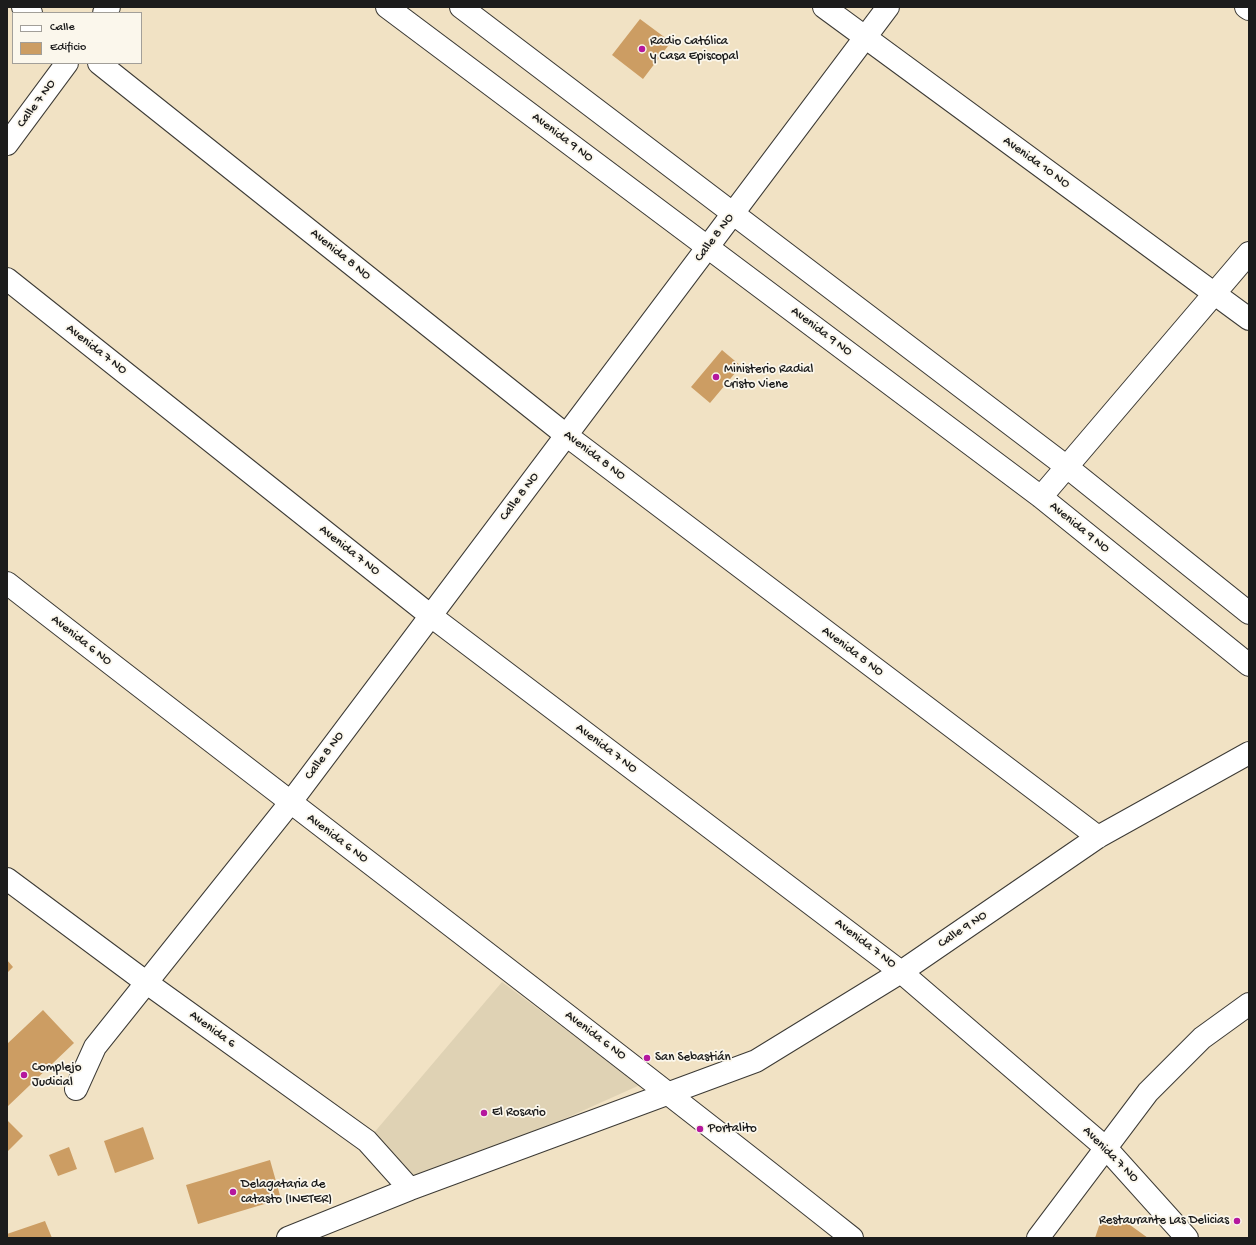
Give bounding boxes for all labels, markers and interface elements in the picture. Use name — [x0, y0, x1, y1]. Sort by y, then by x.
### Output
legend — [12, 12, 142, 64]
text: Calle — [50, 21, 75, 35]
place label: Radio Católica y Casa Episcopal — [650, 34, 739, 65]
text: Edificio — [50, 41, 86, 55]
marker: Radio Católica y Casa Episcopal — [637, 44, 647, 54]
street label: Calle 7 NO — [14, 77, 60, 131]
street label: Avenida 9 NO — [528, 110, 596, 166]
street label: Avenida 10 NO — [999, 133, 1073, 193]
street label: Calle 8 NO — [692, 211, 738, 265]
street label: Avenida 8 NO — [307, 226, 373, 284]
street label: Avenida 9 NO — [787, 304, 855, 360]
street label: Avenida 7 NO — [62, 321, 130, 379]
place label: Ministerio Radial Cristo Viene — [724, 362, 813, 393]
marker: Ministerio Radial Cristo Viene — [711, 372, 721, 382]
street label: Avenida 8 NO — [560, 428, 628, 484]
street label: Calle 8 NO — [497, 470, 543, 524]
street label: Avenida 9 NO — [1046, 499, 1112, 557]
street label: Avenida 7 NO — [315, 522, 383, 580]
street label: Avenida 6 NO — [47, 612, 115, 670]
street label: Avenida 8 NO — [818, 624, 886, 680]
street label: Avenida 7 NO — [572, 721, 640, 777]
street label: Calle 8 NO — [302, 729, 348, 783]
street label: Avenida 6 NO — [303, 811, 371, 867]
street label: Calle 9 NO — [936, 908, 990, 952]
street label: Avenida 7 NO — [831, 916, 899, 972]
street label: Avenida 6 — [186, 1008, 238, 1052]
street label: Avenida 6 NO — [561, 1008, 629, 1064]
place label: San Sebastián — [655, 1050, 731, 1066]
marker: San Sebastián — [642, 1053, 652, 1063]
place label: Complejo Judicial — [32, 1060, 82, 1091]
marker: Complejo Judicial — [19, 1070, 29, 1080]
place label: El Rosario — [492, 1105, 546, 1121]
marker: El Rosario — [479, 1108, 489, 1118]
place label: Portalito — [708, 1121, 757, 1137]
marker: Portalito — [695, 1124, 705, 1134]
street label: Avenida 7 NO — [1079, 1124, 1141, 1186]
place label: Delagataria de catasto (INETER) — [241, 1177, 332, 1208]
marker: Delagataria de catasto (INETER) — [228, 1187, 238, 1197]
place label: Restaurante Las Delicias — [1099, 1213, 1229, 1229]
marker: Restaurante Las Delicias — [1232, 1216, 1242, 1226]

